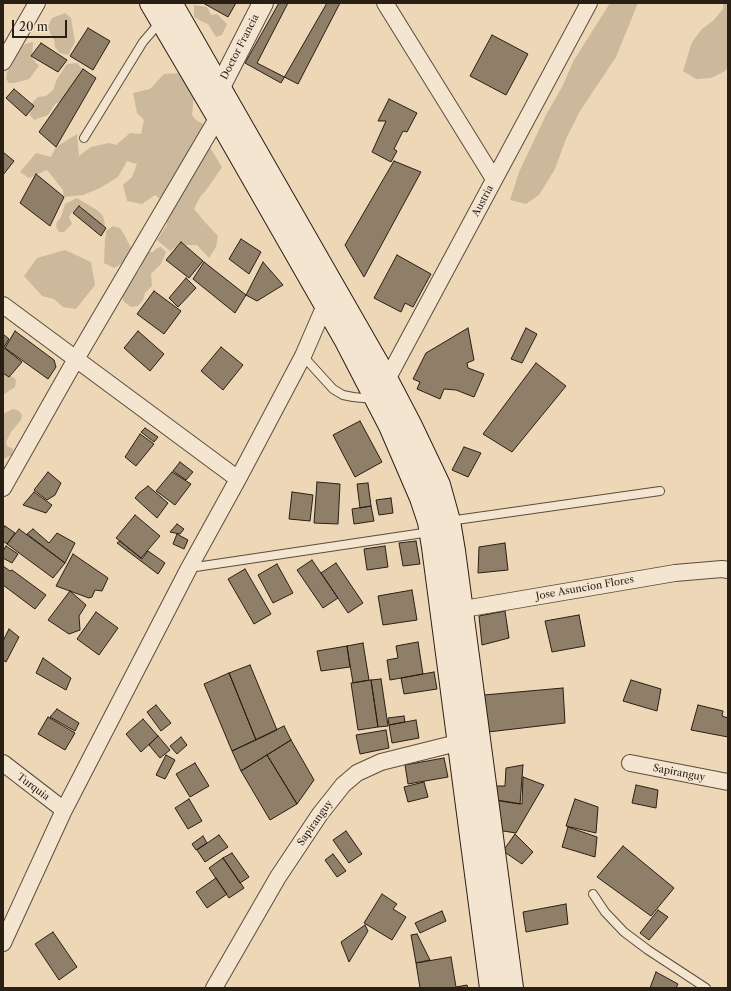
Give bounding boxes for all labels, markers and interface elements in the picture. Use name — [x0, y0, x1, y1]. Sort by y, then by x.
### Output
scale bar — [14, 12, 69, 38]
street label: Doctor Francia — [218, 12, 262, 82]
text: 20 m — [19, 19, 48, 34]
street label: Austria — [470, 183, 496, 219]
street label: Jose Asuncion Flores — [535, 573, 635, 603]
street label: Sapiranguy — [652, 762, 706, 784]
street label: Turquia — [14, 771, 52, 803]
street label: Sapiranguy — [295, 798, 335, 848]

